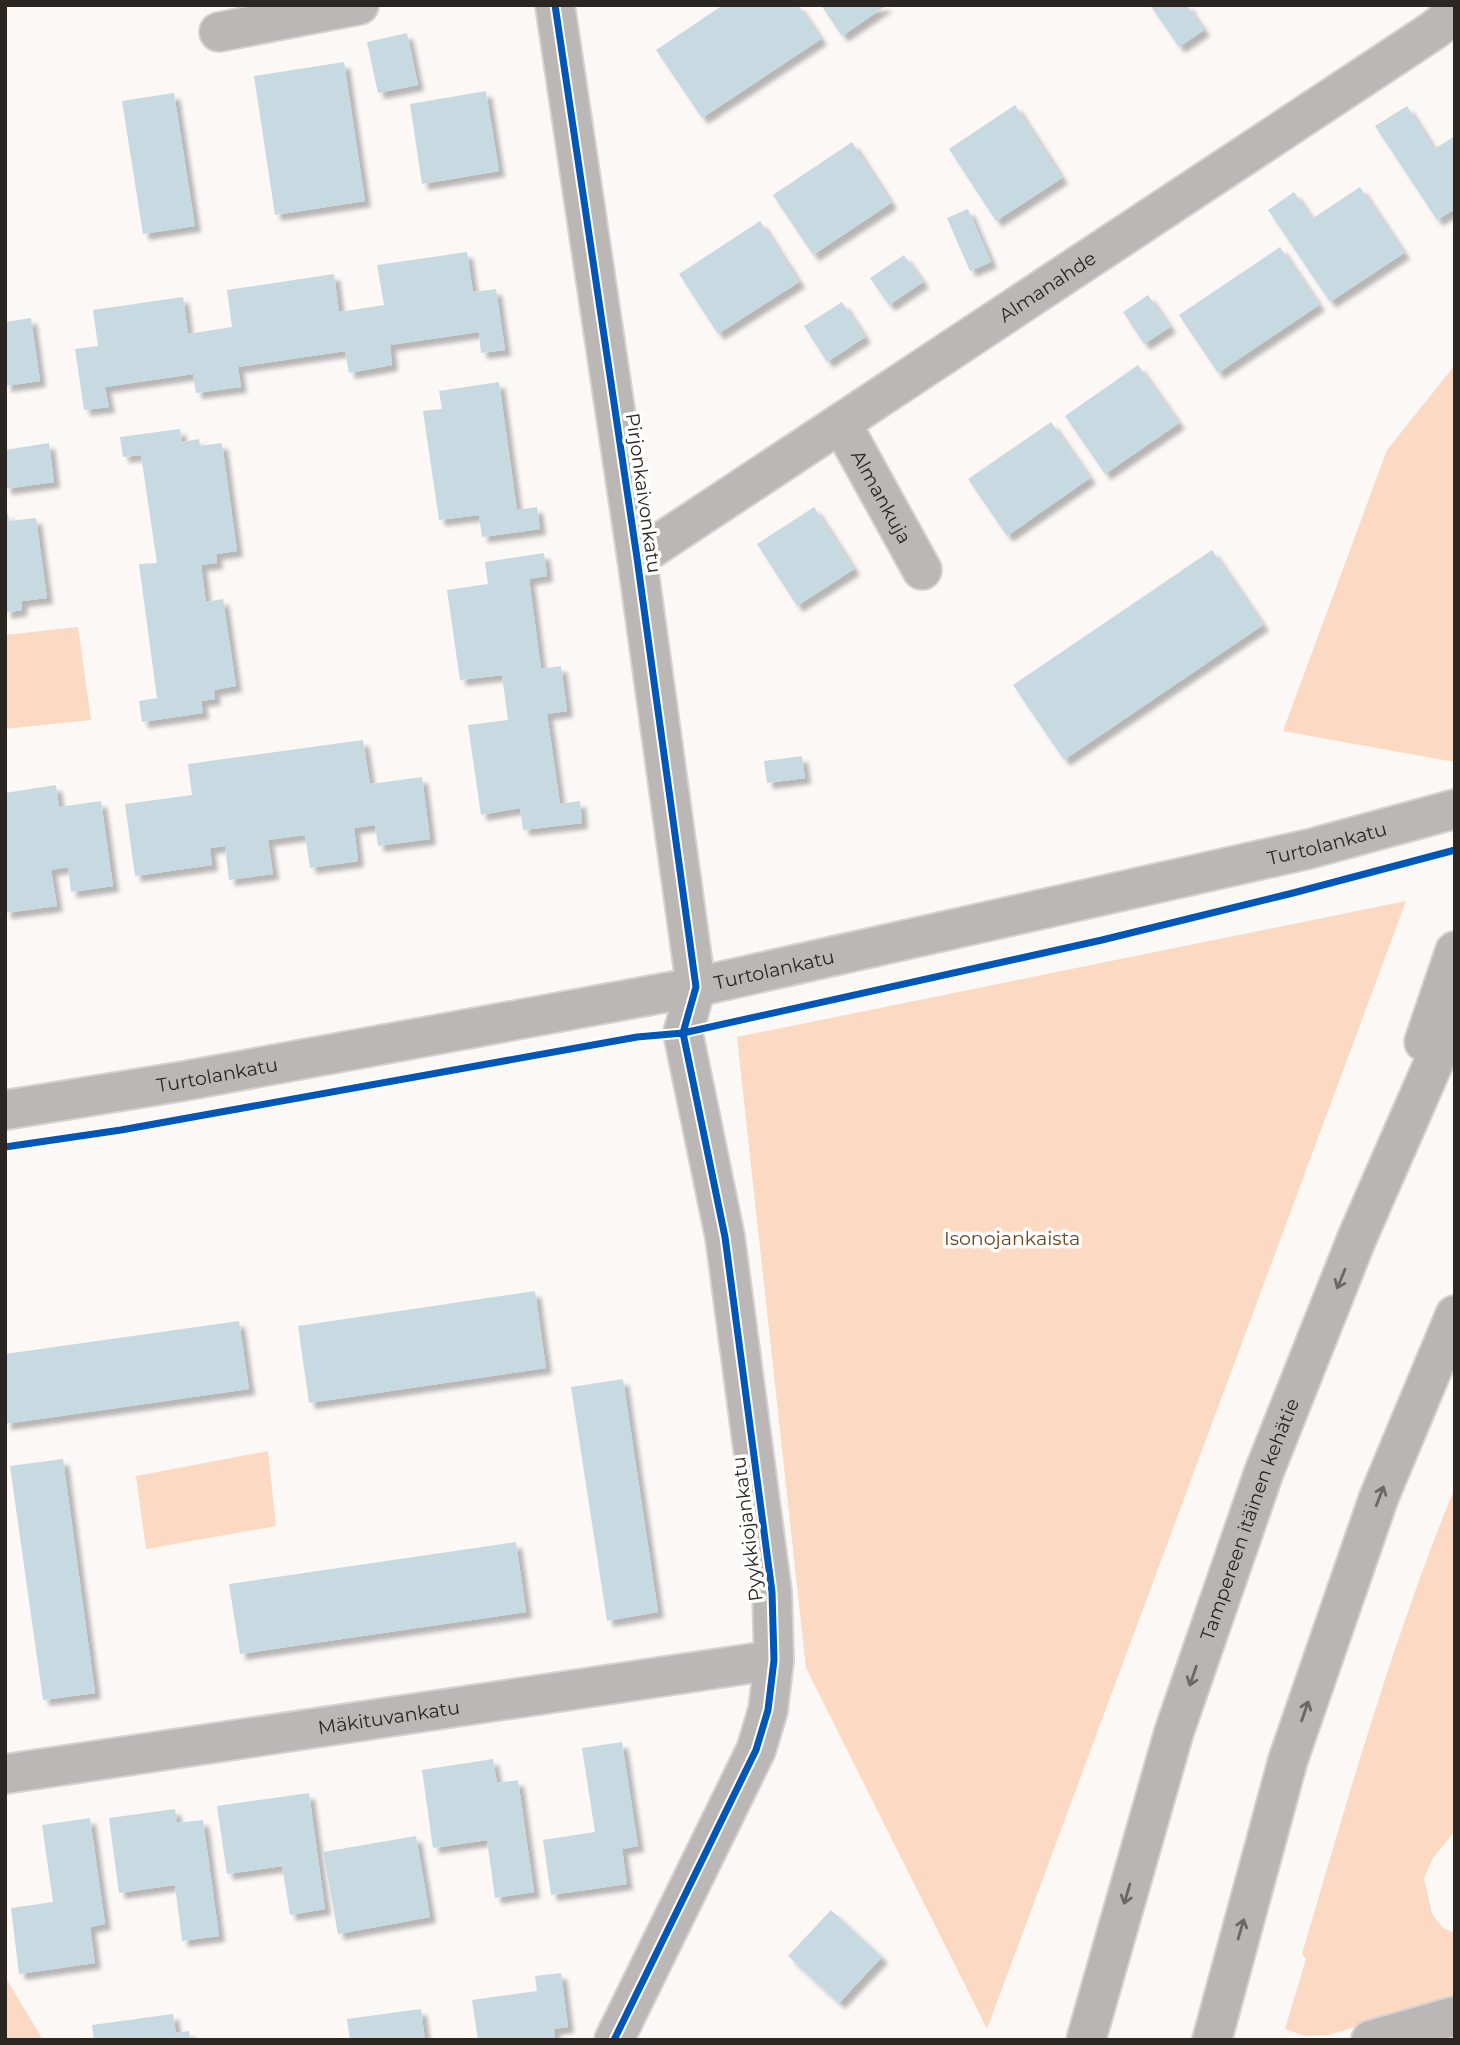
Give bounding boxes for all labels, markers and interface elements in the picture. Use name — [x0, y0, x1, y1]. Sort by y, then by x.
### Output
street label: Almanahde — [995, 246, 1100, 327]
street label: Pirjonkaivonkatu — [621, 412, 666, 575]
street label: Almankuja — [846, 446, 916, 548]
street label: Turtolankatu — [1265, 817, 1389, 870]
street label: Turtolankatu — [712, 945, 837, 995]
street label: Turtolankatu — [155, 1053, 280, 1097]
park label: Isonojankaista — [944, 1227, 1080, 1250]
one-way arrow — [1333, 1268, 1346, 1290]
street label: Tampereen itäinen kehätie — [1196, 1395, 1304, 1644]
street label: Pyykkiojankatu — [727, 1455, 768, 1603]
one-way arrow — [1374, 1486, 1387, 1508]
one-way arrow — [1186, 1665, 1198, 1687]
street label: Mäkituvankatu — [316, 1696, 461, 1739]
one-way arrow — [1300, 1701, 1312, 1723]
one-way arrow — [1120, 1883, 1133, 1905]
one-way arrow — [1235, 1919, 1248, 1941]

